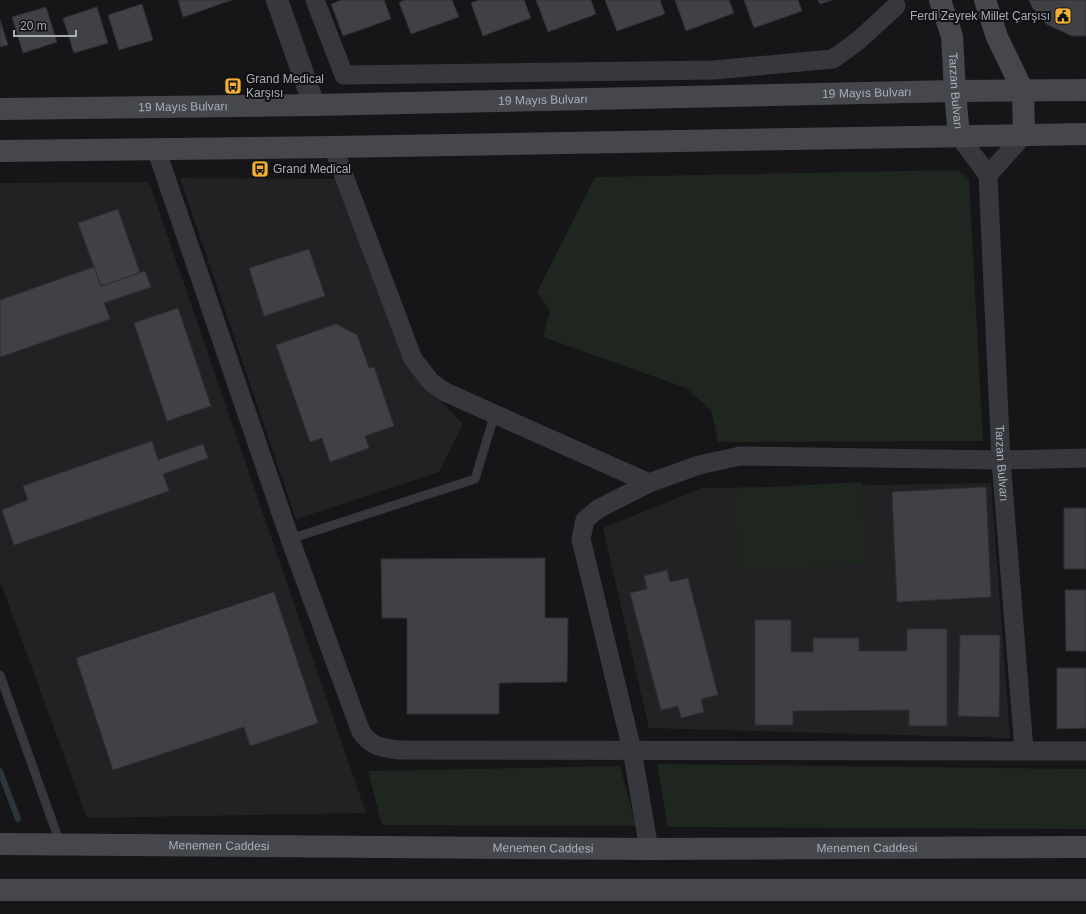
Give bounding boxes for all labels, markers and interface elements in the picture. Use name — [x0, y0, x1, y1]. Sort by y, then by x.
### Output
public building icon: Ferdi Zeyrek Millet Çarşısı — [1053, 6, 1073, 26]
place label: Ferdi Zeyrek Millet Çarşısı — [910, 9, 1050, 23]
scale bar — [14, 12, 76, 38]
text: 20 m — [20, 19, 47, 33]
street label: Tarzan Bulvarı — [946, 52, 965, 130]
place label: Grand Medical Karşısı — [246, 72, 324, 100]
bus stop icon: Grand Medical Karşısı — [223, 76, 243, 96]
street label: 19 Mayıs Bulvarı — [822, 85, 912, 101]
street label: 19 Mayıs Bulvarı — [498, 92, 588, 108]
street label: 19 Mayıs Bulvarı — [138, 99, 228, 114]
bus stop icon: Grand Medical — [250, 159, 270, 179]
place label: Grand Medical — [273, 162, 351, 176]
street label: Tarzan Bulvarı — [992, 424, 1011, 502]
street label: Menemen Caddesi — [169, 838, 269, 853]
street label: Menemen Caddesi — [492, 841, 593, 856]
street label: Menemen Caddesi — [817, 841, 917, 855]

